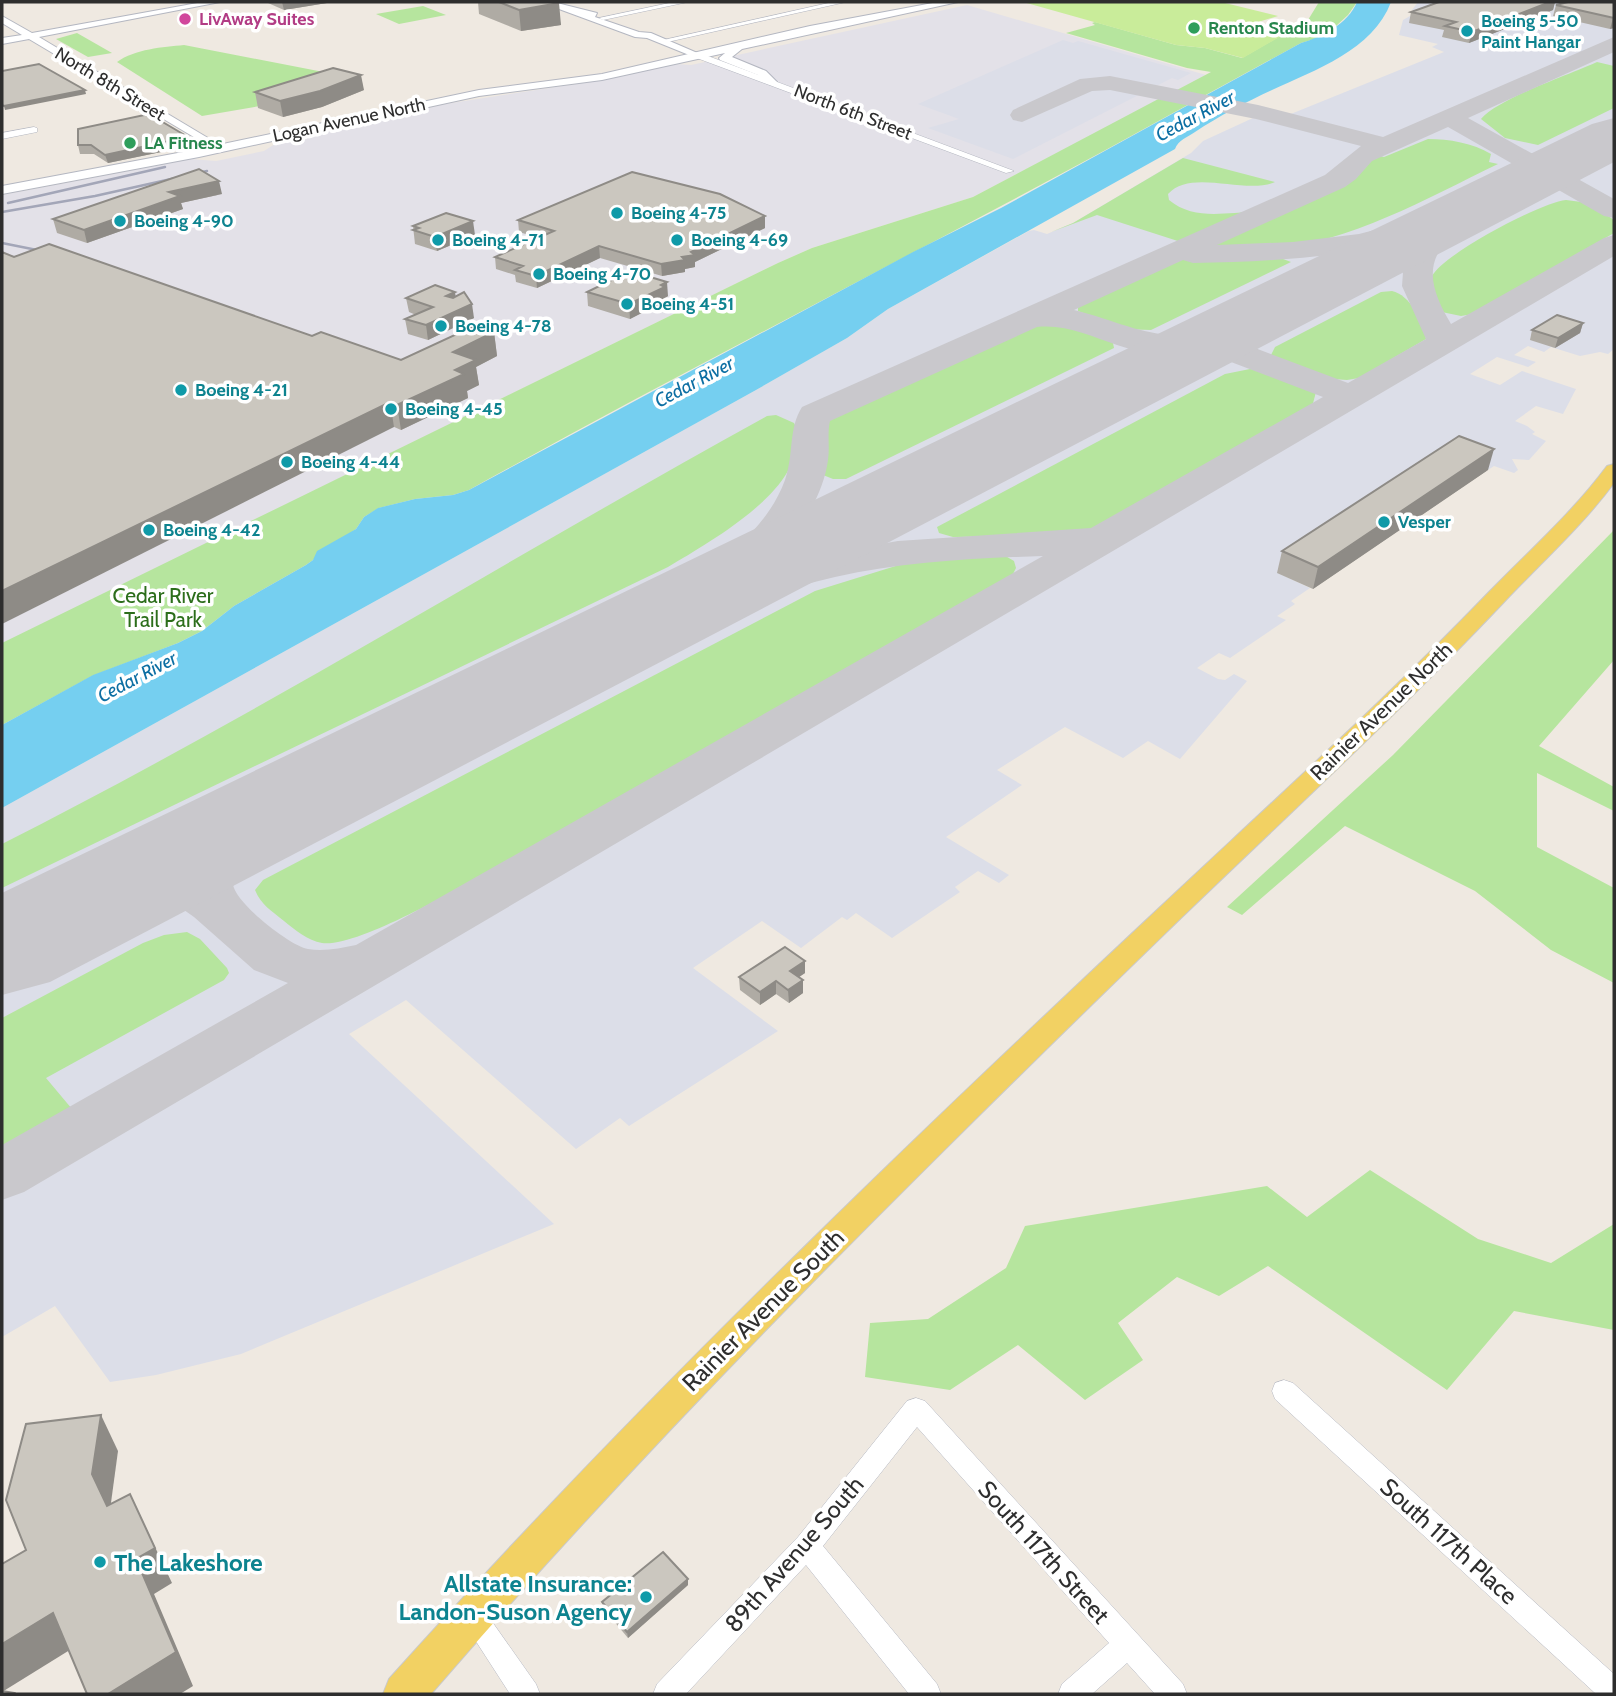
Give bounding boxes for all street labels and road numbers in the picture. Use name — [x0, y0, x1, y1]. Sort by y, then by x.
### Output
street label: North 8th Street — [51, 42, 169, 126]
street label: North 6th Street — [791, 79, 915, 145]
street label: Logan Avenue North — [271, 93, 427, 147]
street label: Rainier Avenue North — [1305, 637, 1457, 785]
street label: Rainier Avenue South — [676, 1223, 850, 1397]
street label: 89th Avenue South — [718, 1470, 870, 1638]
street label: South 117th Place — [1375, 1472, 1523, 1610]
street label: South 117th Street — [972, 1475, 1116, 1629]

